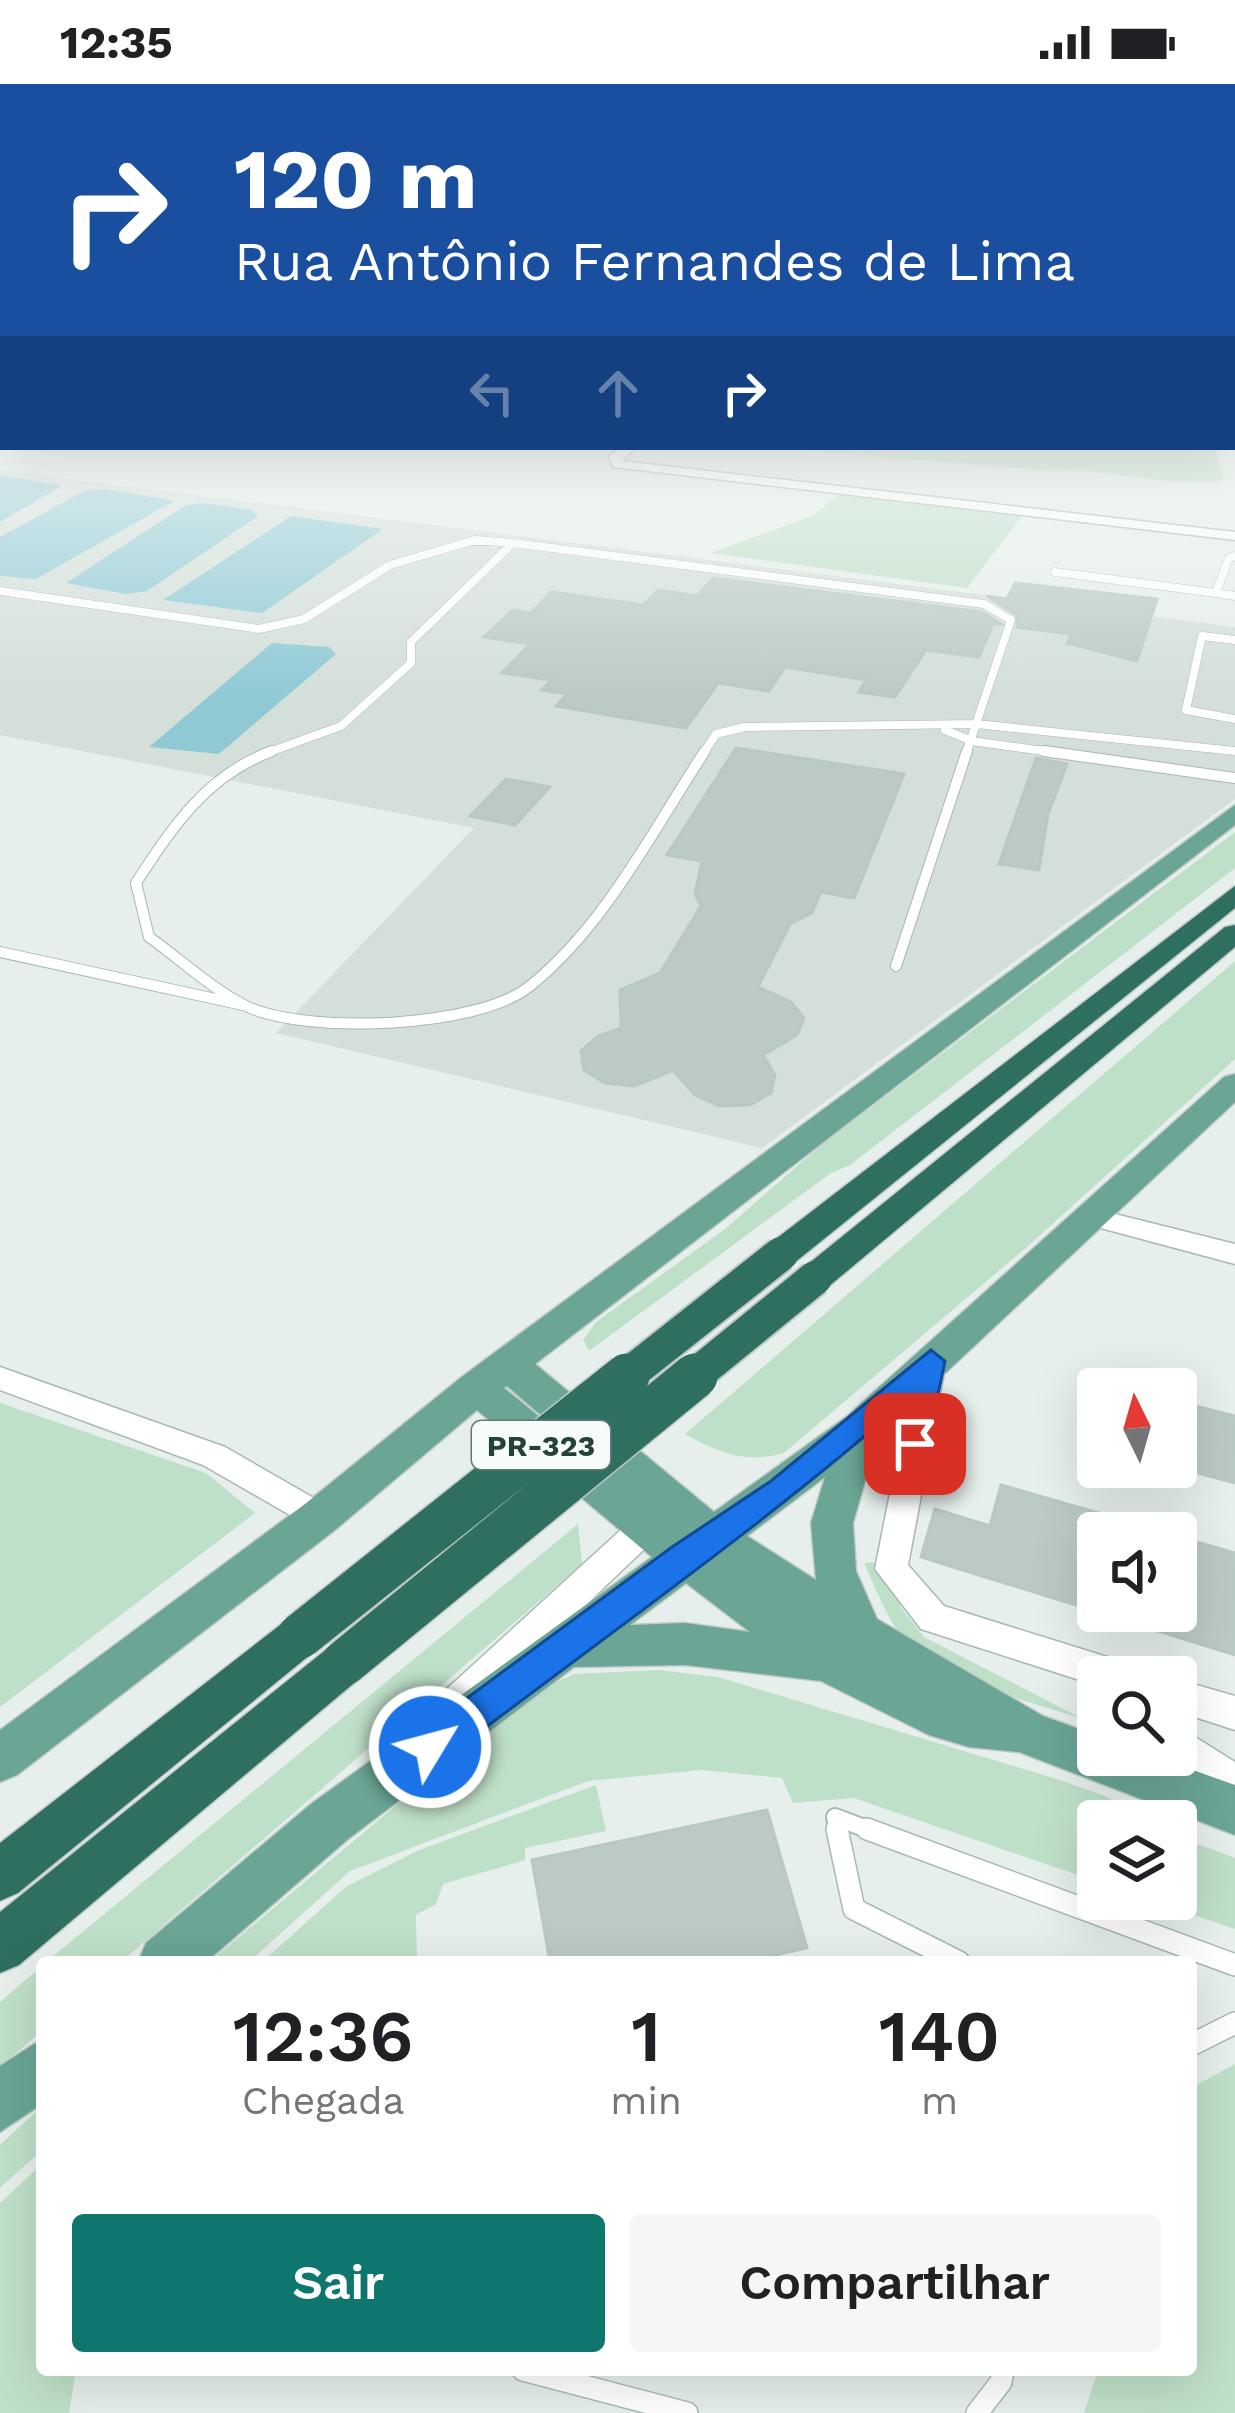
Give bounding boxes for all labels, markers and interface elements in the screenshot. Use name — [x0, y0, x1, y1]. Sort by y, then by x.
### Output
text: 12:35 — [60, 16, 173, 69]
text: 120 m — [234, 130, 477, 228]
icon: right — [36, 132, 192, 288]
text: Rua Antônio Fernandes de Lima — [234, 230, 1075, 293]
icon: left — [459, 360, 525, 426]
icon: ahead — [585, 360, 651, 426]
icon: right — [711, 360, 777, 426]
north arrow — [1077, 1368, 1197, 1488]
map controls — [1077, 1368, 1197, 1920]
pin — [864, 1393, 966, 1495]
icon: arrive — [882, 1411, 948, 1477]
road number: PR-323 — [472, 1421, 610, 1469]
button: sound — [1077, 1512, 1197, 1632]
button: search — [1077, 1656, 1197, 1776]
position arrow — [367, 1684, 493, 1810]
button: layers — [1077, 1800, 1197, 1920]
text: 12:36 — [233, 1994, 413, 2078]
text: 1 — [631, 1994, 661, 2078]
text: 140 — [879, 1994, 1000, 2078]
text: Chegada — [242, 2078, 405, 2123]
text: min — [610, 2078, 682, 2123]
text: m — [921, 2078, 958, 2123]
button: Sair — [72, 2214, 605, 2352]
button: Compartilhar — [629, 2214, 1161, 2352]

